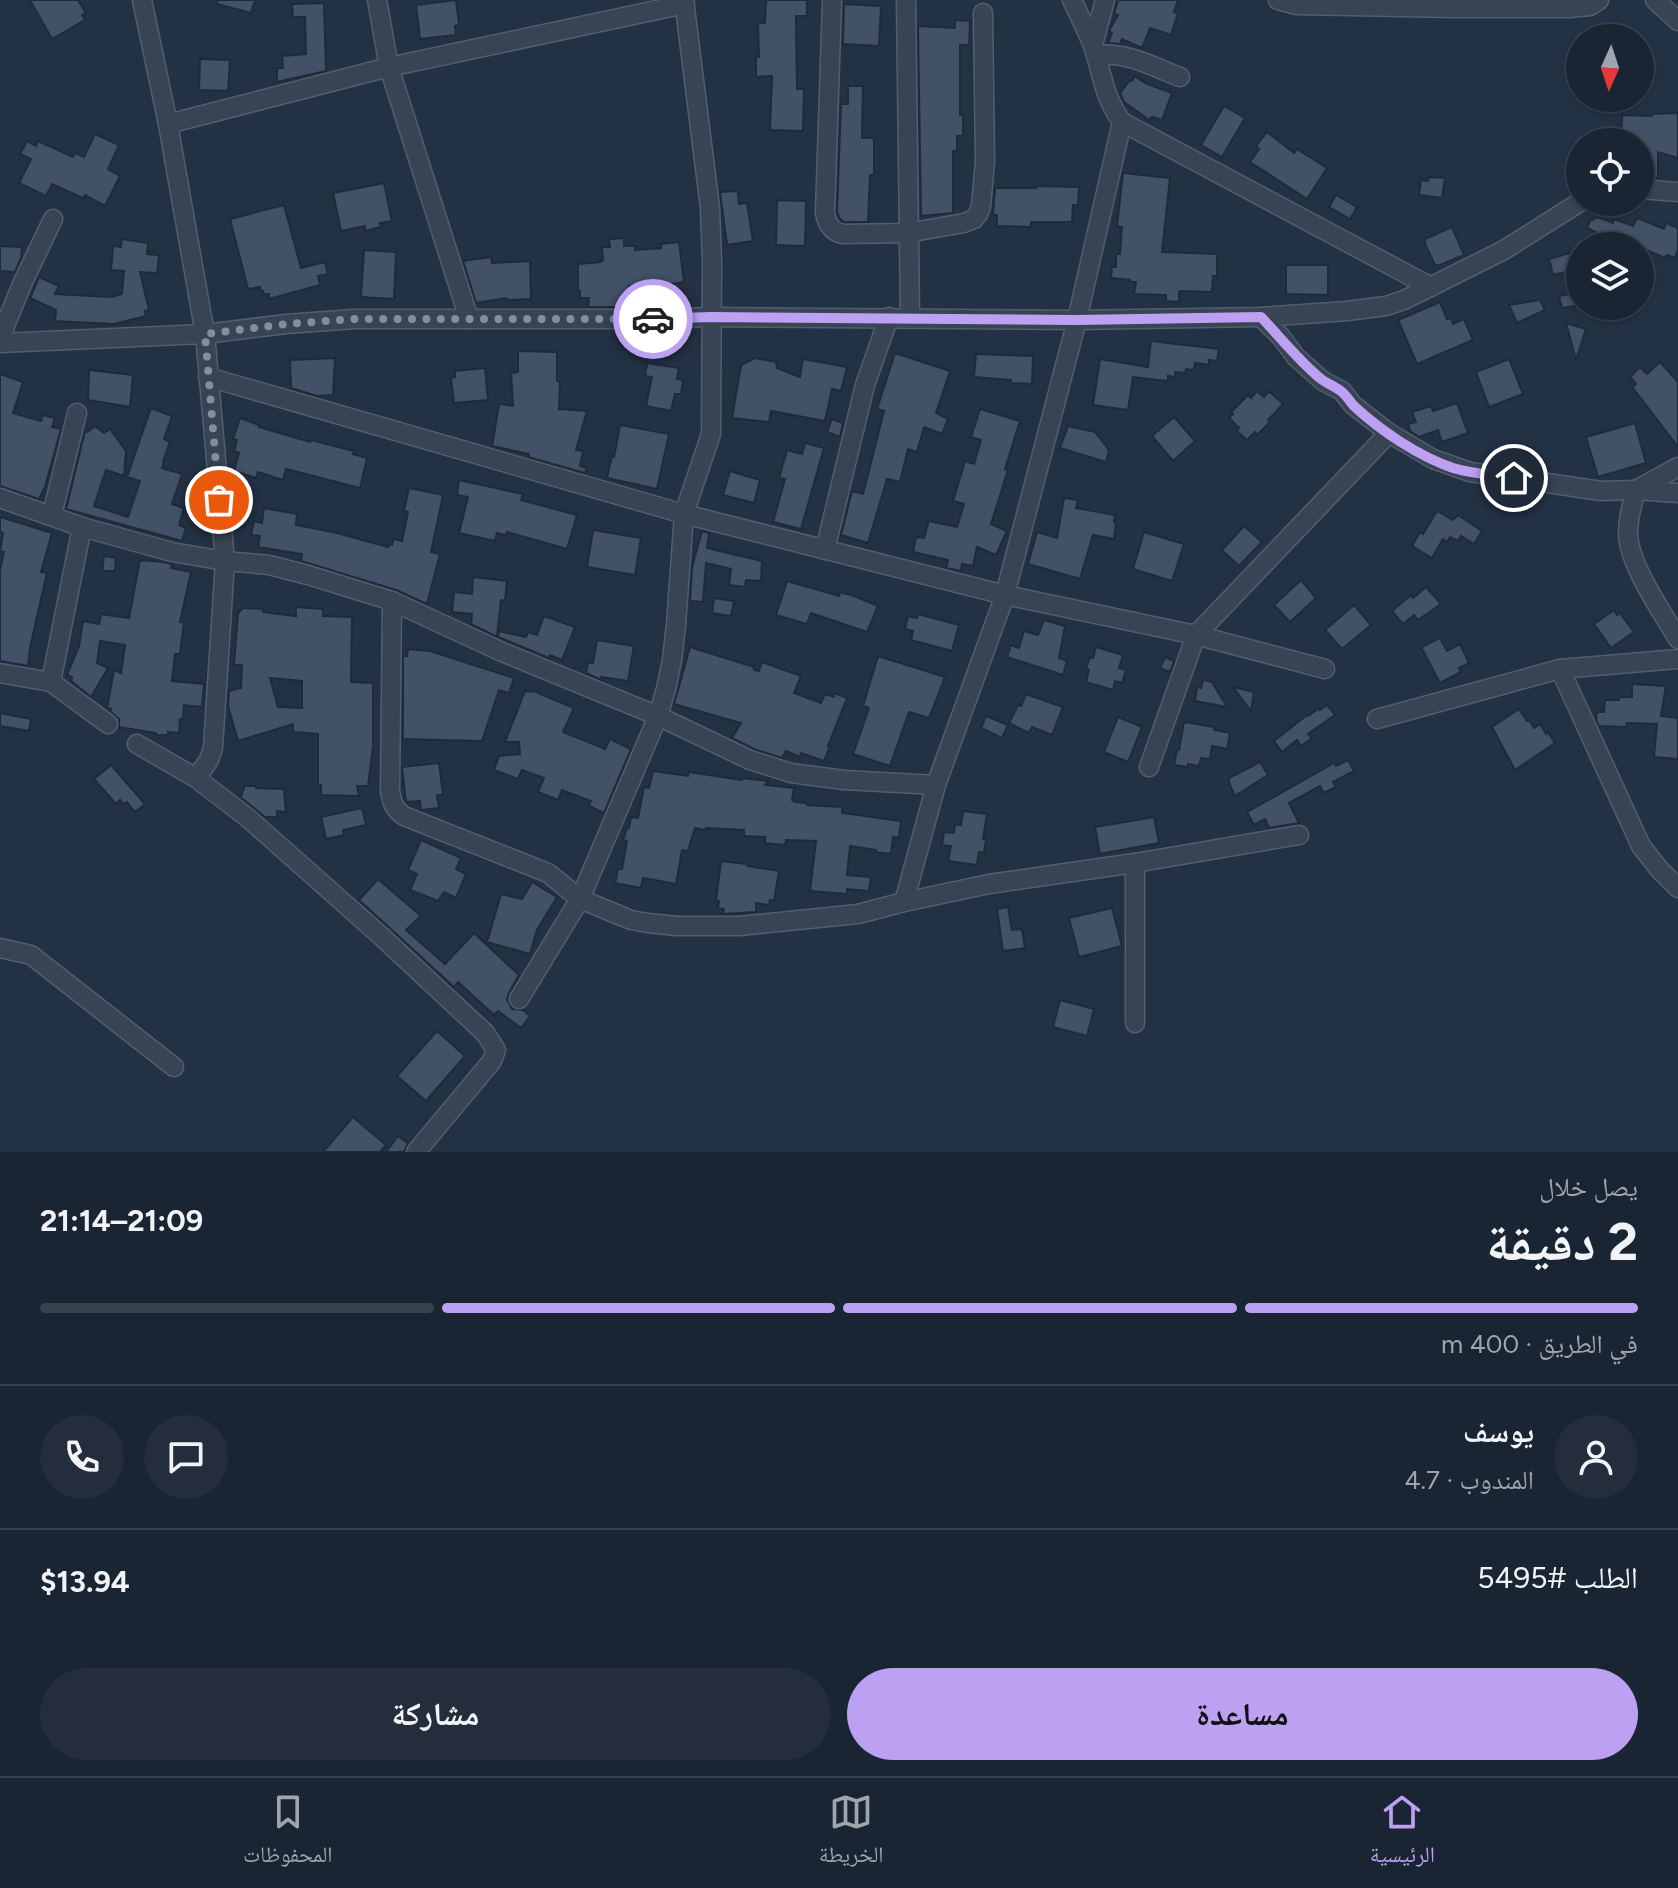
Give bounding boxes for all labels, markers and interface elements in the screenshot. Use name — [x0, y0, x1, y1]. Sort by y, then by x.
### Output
north arrow — [1566, 24, 1654, 112]
map controls — [1566, 24, 1654, 320]
button: locate — [1566, 128, 1654, 216]
button: layers — [1566, 232, 1654, 320]
courier — [613, 279, 693, 359]
icon: car — [631, 297, 675, 341]
pin — [1480, 444, 1548, 512]
icon: home — [1492, 456, 1536, 500]
pin — [185, 466, 253, 534]
icon: bag — [197, 478, 241, 522]
text: يصل خلال — [1539, 1171, 1638, 1203]
text: 21:09–21:14 — [40, 1202, 203, 1239]
text: 2 دقيقة — [1486, 1211, 1638, 1273]
text: في الطريق · 400 m — [1441, 1328, 1638, 1360]
text: يوسف — [1463, 1413, 1534, 1450]
button: phone — [40, 1415, 124, 1499]
button: chat — [144, 1415, 228, 1499]
button: person — [1554, 1415, 1638, 1499]
text: المندوب · 4.7 — [1404, 1464, 1534, 1496]
text: الطلب #5495 — [1477, 1559, 1638, 1596]
text: $13.94 — [40, 1563, 130, 1600]
button: مشاركة — [40, 1668, 831, 1760]
button: مساعدة — [847, 1668, 1638, 1760]
tab: المحفوظات — [243, 1790, 333, 1876]
tab: الخريطة — [819, 1790, 884, 1876]
tab: الرئيسية — [1370, 1790, 1435, 1876]

